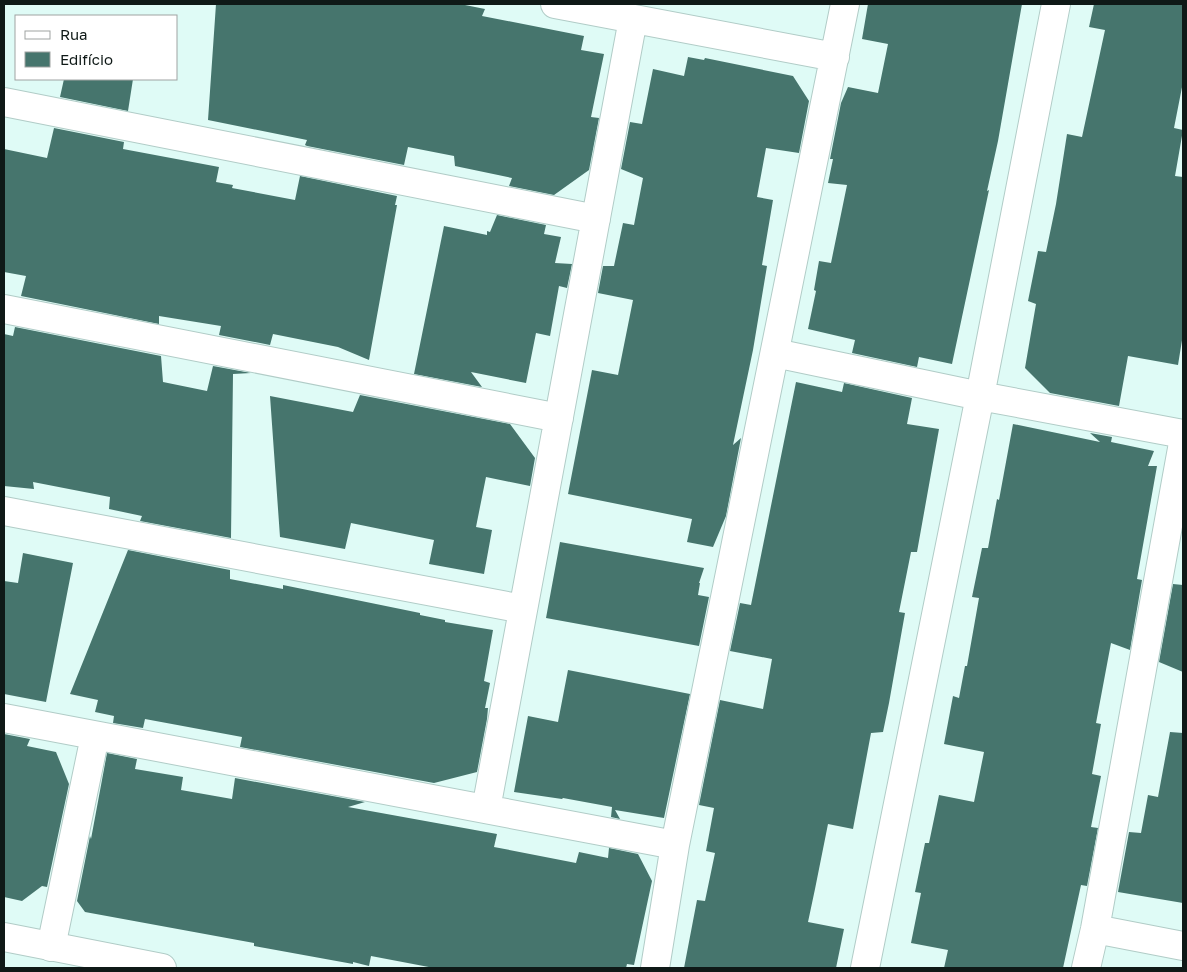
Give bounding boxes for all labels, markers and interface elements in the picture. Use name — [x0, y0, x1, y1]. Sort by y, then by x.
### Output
legend — [15, 15, 178, 80]
text: Rua — [60, 25, 87, 43]
text: Edifício — [60, 50, 113, 68]

